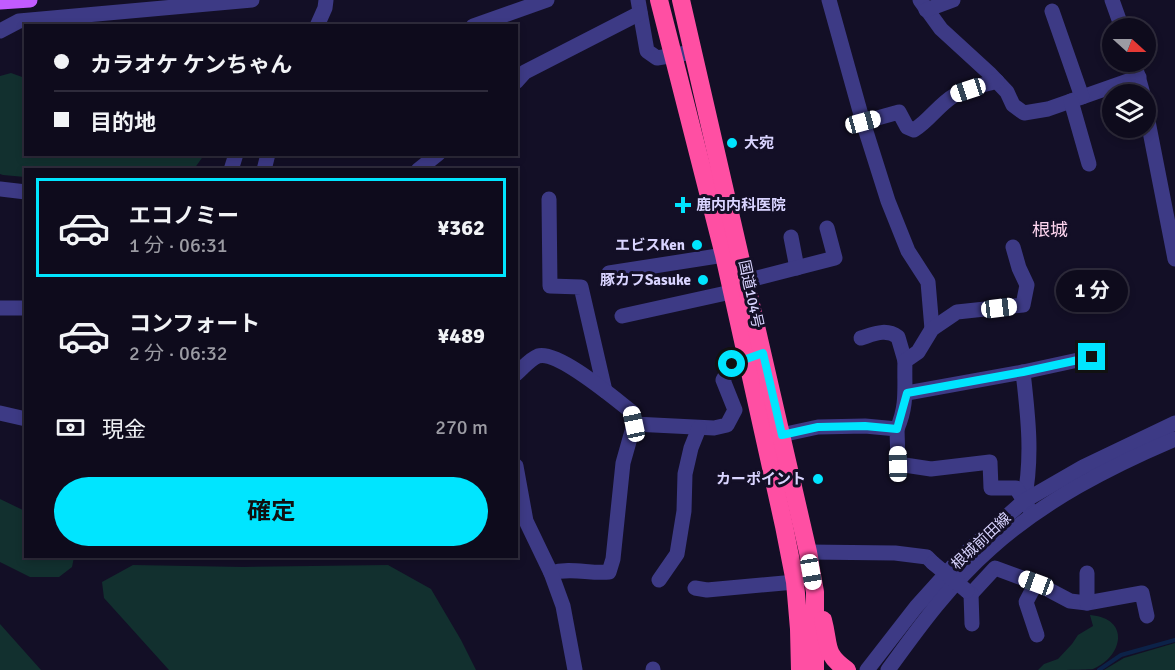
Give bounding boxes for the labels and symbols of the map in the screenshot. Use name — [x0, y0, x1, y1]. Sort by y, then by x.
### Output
north arrow — [1102, 18, 1156, 72]
car — [948, 76, 988, 104]
car — [843, 109, 883, 135]
place label: 大宛 — [744, 134, 774, 152]
marker: 大宛 — [725, 136, 739, 150]
marker: 鹿内内科医院 — [674, 196, 692, 214]
place label: 鹿内内科医院 — [696, 196, 786, 214]
district label: 根城 — [1032, 219, 1068, 241]
place label: エビスKen — [615, 236, 685, 254]
marker: エビスKen — [690, 238, 704, 252]
street label: 国道104号 — [735, 258, 767, 330]
callout: 1 分 — [1056, 270, 1128, 312]
place label: 豚カフSasuke — [600, 271, 691, 289]
marker: 豚カフSasuke — [696, 273, 710, 287]
car — [980, 297, 1018, 319]
route end — [1078, 343, 1105, 370]
route start — [718, 350, 745, 377]
car — [621, 405, 647, 443]
car — [889, 446, 907, 482]
place label: カーポイント — [716, 470, 806, 488]
marker: カーポイント — [811, 472, 825, 486]
street label: 根城前田線 — [947, 509, 1015, 573]
car — [799, 553, 823, 591]
car — [1016, 568, 1056, 598]

